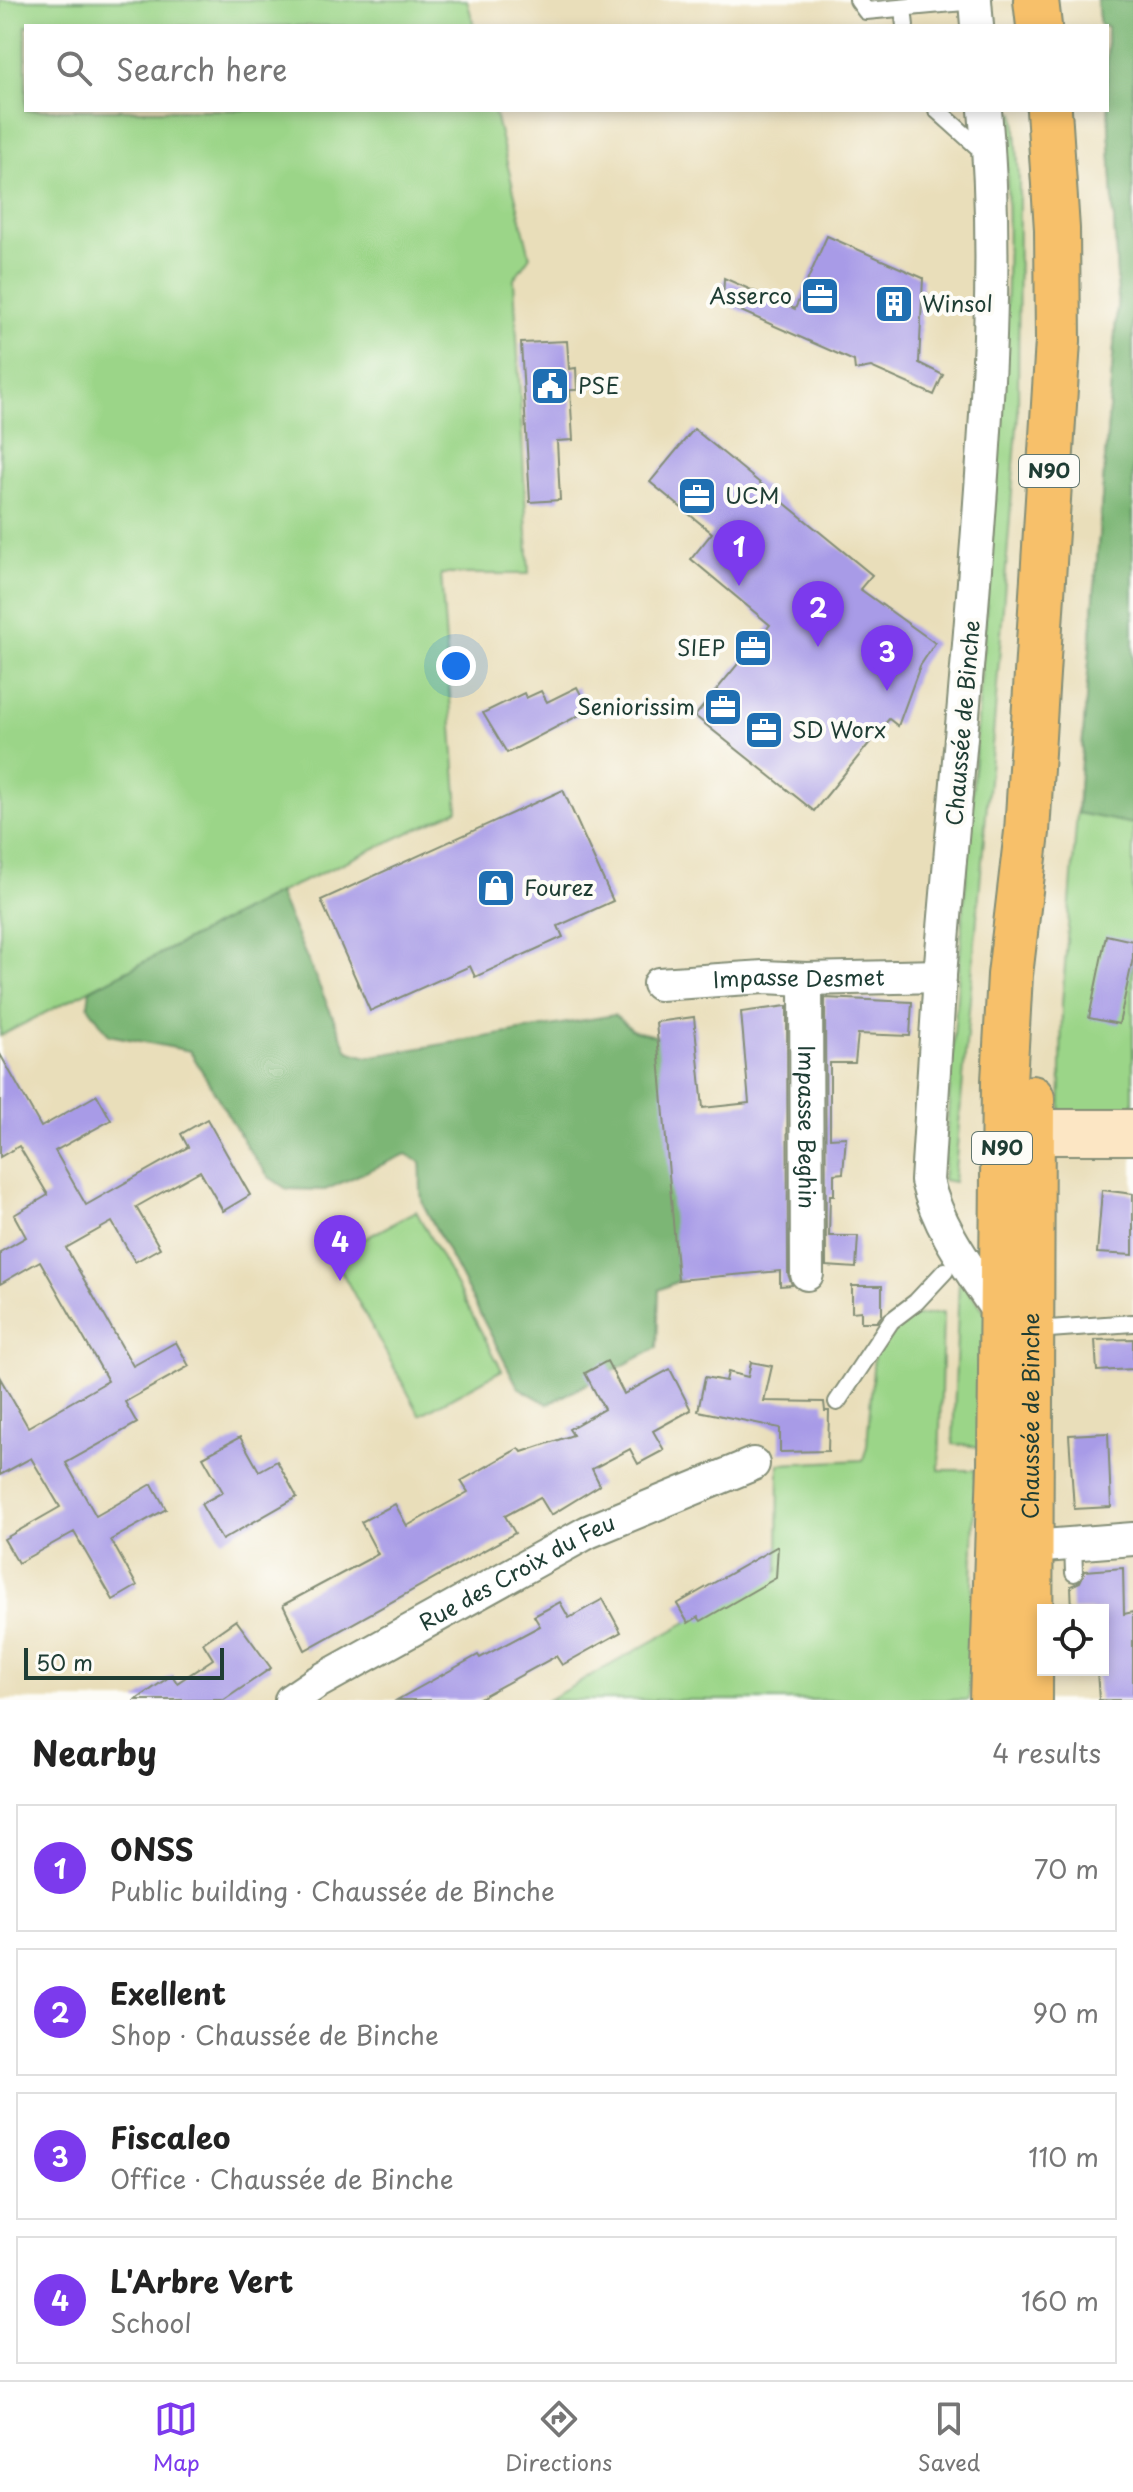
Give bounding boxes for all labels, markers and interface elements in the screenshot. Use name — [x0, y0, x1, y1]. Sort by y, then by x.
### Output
search box — [24, 24, 1109, 112]
icon: search — [52, 46, 96, 90]
text: Search here — [116, 46, 288, 91]
office icon: Asserco — [799, 275, 841, 317]
place label: Asserco — [709, 278, 792, 311]
building icon: Winsol — [873, 283, 915, 325]
place label: Winsol — [922, 286, 993, 319]
public building icon: PSE — [529, 365, 571, 407]
place label: PSE — [578, 368, 620, 401]
road number: N90 — [1019, 455, 1079, 487]
office icon: UCM — [676, 475, 718, 517]
place label: UCM — [725, 478, 779, 511]
pin: 1 — [713, 520, 765, 586]
pin: 2 — [792, 581, 844, 647]
street label: Chaussée de Binche — [936, 619, 987, 827]
pin: 3 — [861, 625, 913, 691]
office icon: SIEP — [732, 627, 774, 669]
place label: SIEP — [677, 630, 725, 663]
your location — [436, 646, 476, 686]
office icon: Seniorissim — [702, 686, 744, 728]
place label: Seniorissim — [577, 689, 695, 722]
office icon: SD Worx — [743, 709, 785, 751]
place label: SD Worx — [792, 712, 886, 745]
shop icon: Fourez — [475, 867, 517, 909]
place label: Fourez — [524, 870, 593, 903]
street label: Impasse Desmet — [712, 959, 885, 995]
street label: Impasse Beghin — [791, 1045, 825, 1209]
road number: N90 — [972, 1132, 1032, 1164]
pin: 4 — [314, 1215, 366, 1281]
street label: Chaussée de Binche — [1013, 1313, 1046, 1519]
street label: Rue des Croix du Feu — [412, 1505, 620, 1638]
map controls — [1037, 1604, 1109, 1676]
button: locate — [1037, 1604, 1109, 1676]
scale bar — [24, 1644, 224, 1680]
text: 50 m — [36, 1645, 93, 1678]
text: Nearby — [32, 1726, 157, 1778]
text: 4 results — [992, 1733, 1101, 1772]
text: ONSS — [110, 1826, 194, 1871]
text: 1 — [54, 1849, 66, 1888]
text: 70 m — [1034, 1849, 1099, 1888]
text: Public building · Chaussée de Binche — [110, 1871, 555, 1910]
text: Exellent — [110, 1970, 226, 2015]
text: 2 — [51, 1993, 69, 2032]
text: 90 m — [1032, 1993, 1099, 2032]
text: Shop · Chaussée de Binche — [110, 2015, 439, 2054]
text: Fiscaleo — [110, 2114, 230, 2159]
text: 3 — [51, 2137, 69, 2176]
text: 110 m — [1028, 2137, 1099, 2176]
text: Office · Chaussée de Binche — [110, 2159, 454, 2198]
text: L'Arbre Vert — [110, 2258, 293, 2303]
text: 4 — [51, 2281, 69, 2320]
text: 160 m — [1021, 2281, 1099, 2320]
text: School — [110, 2303, 192, 2342]
tab: Map — [153, 2397, 200, 2478]
tab: Directions — [505, 2397, 612, 2478]
tab: Saved — [918, 2397, 980, 2478]

